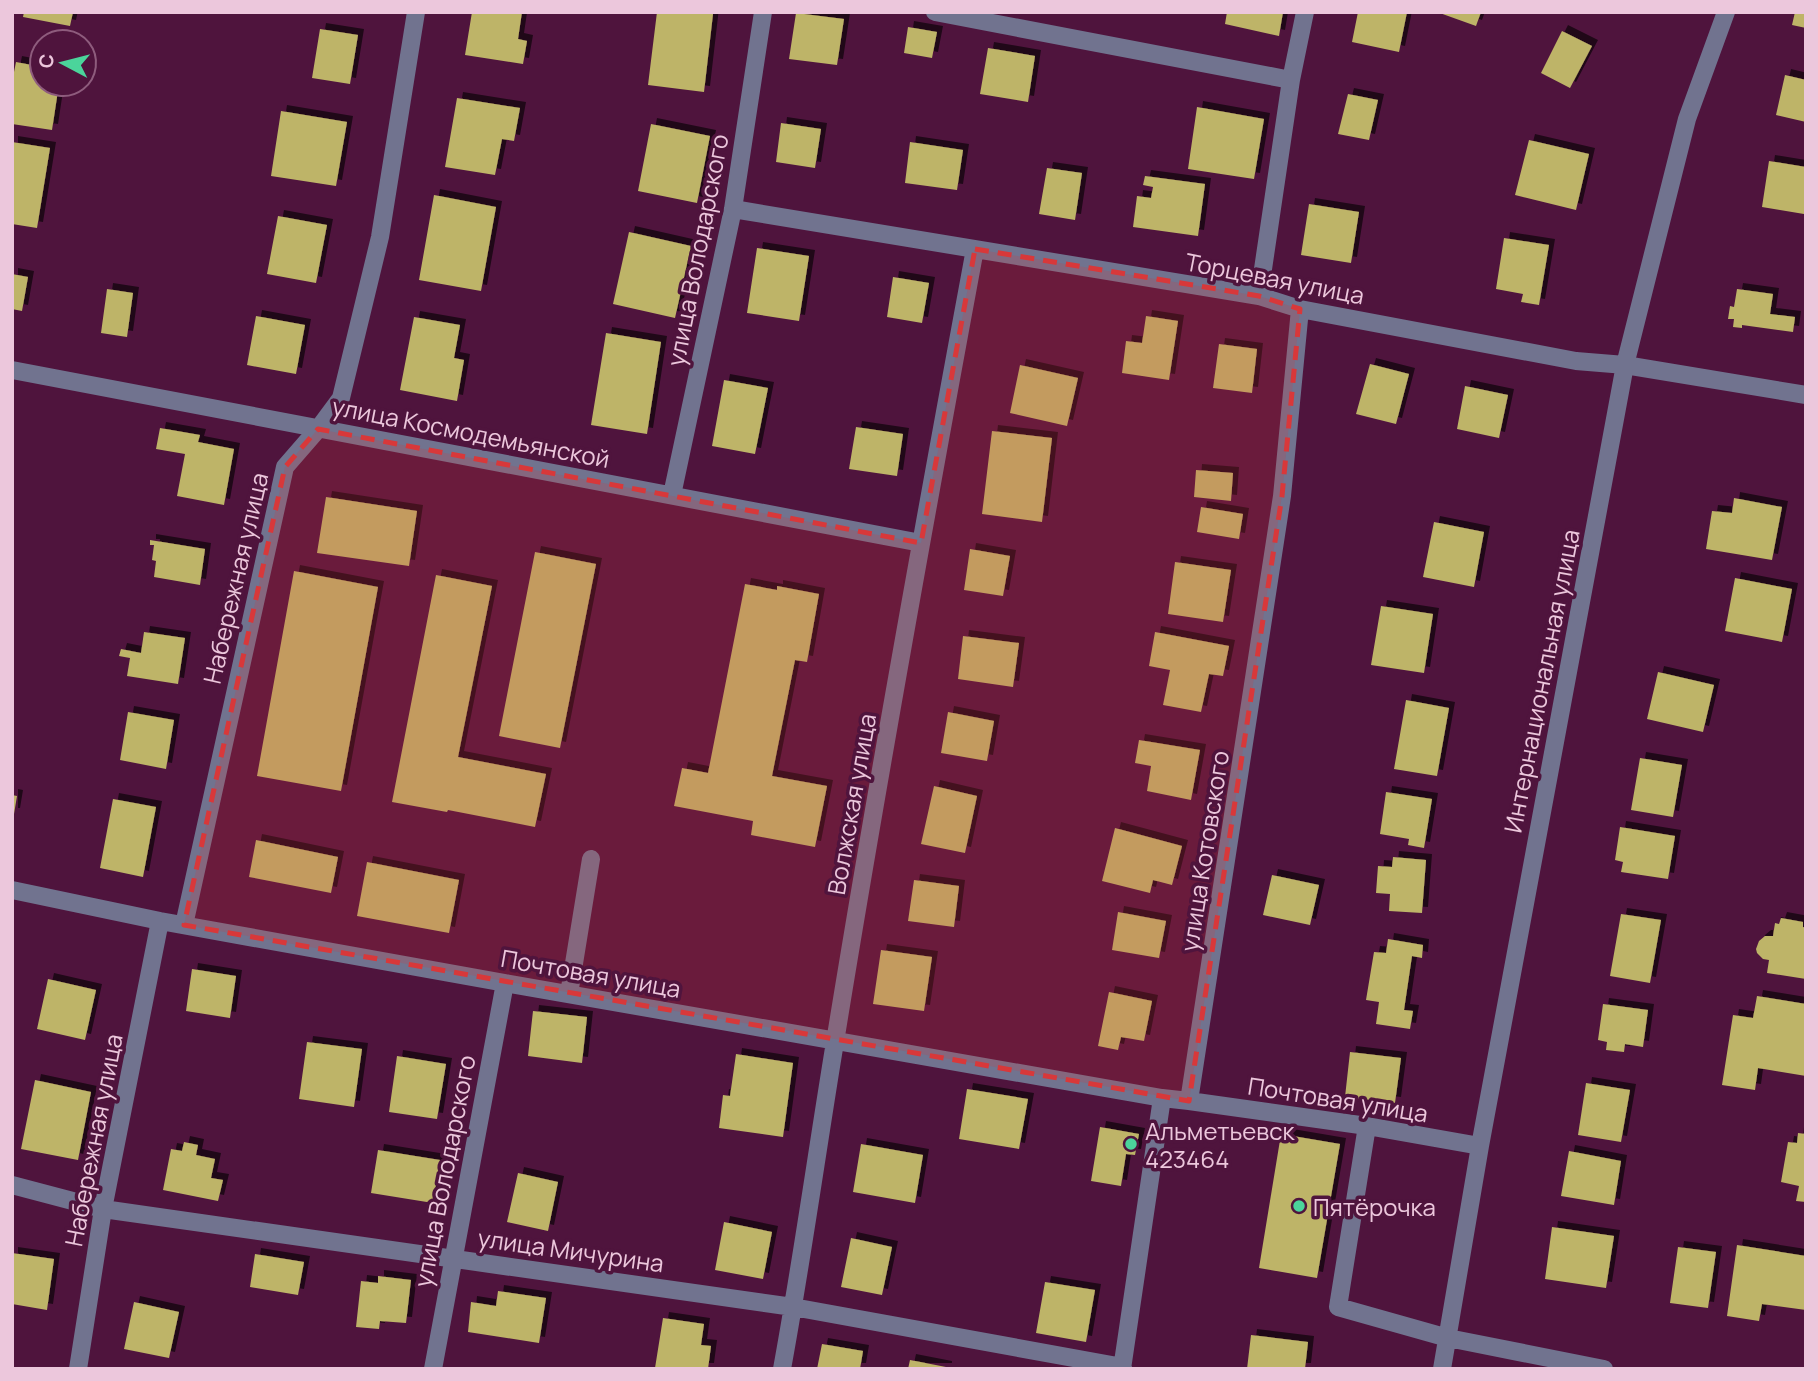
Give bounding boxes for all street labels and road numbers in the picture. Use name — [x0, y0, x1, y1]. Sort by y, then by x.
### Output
street label: улица Володарского — [658, 131, 736, 369]
street label: Торцевая улица — [1183, 244, 1367, 312]
street label: улица Космодемьянской — [330, 389, 612, 475]
street label: Набережная улица — [195, 469, 275, 687]
street label: Интернациональная улица — [1495, 526, 1587, 836]
street label: Волжская улица — [819, 711, 883, 897]
street label: улица Котовского — [1172, 748, 1236, 954]
street label: Почтовая улица — [499, 941, 683, 1005]
street label: Набережная улица — [56, 1031, 130, 1249]
street label: улица Володарского — [405, 1052, 483, 1290]
street label: Почтовая улица — [1246, 1068, 1430, 1130]
street label: улица Мичурина — [476, 1221, 666, 1279]

